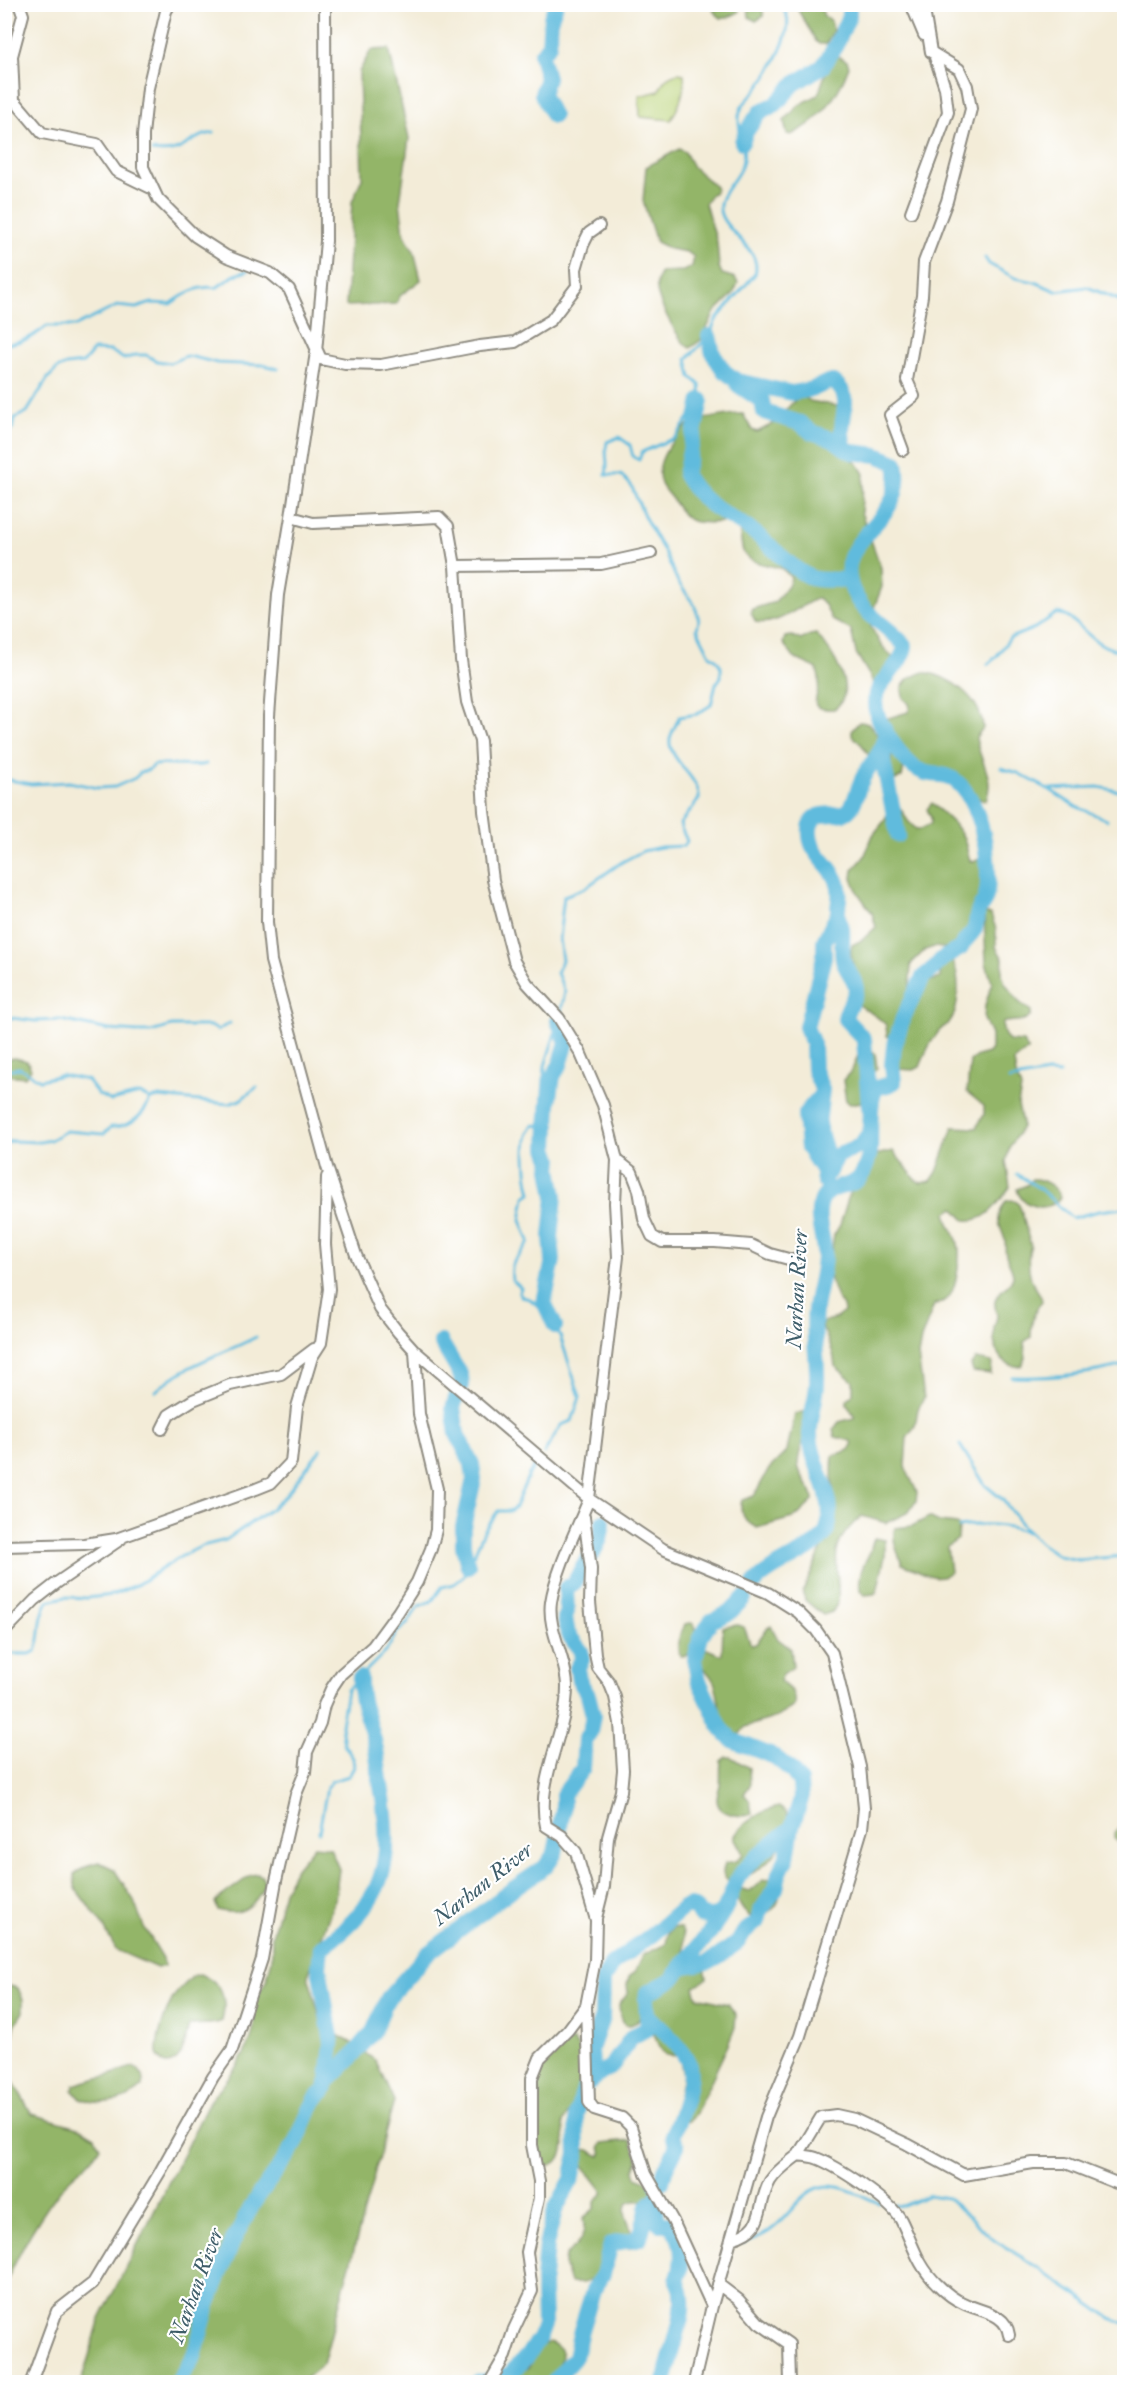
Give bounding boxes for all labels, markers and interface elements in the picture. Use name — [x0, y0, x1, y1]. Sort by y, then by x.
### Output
water label: Narhan River — [780, 1227, 814, 1350]
water label: Narhan River — [426, 1835, 540, 1932]
water label: Narhan River — [162, 2223, 230, 2347]

